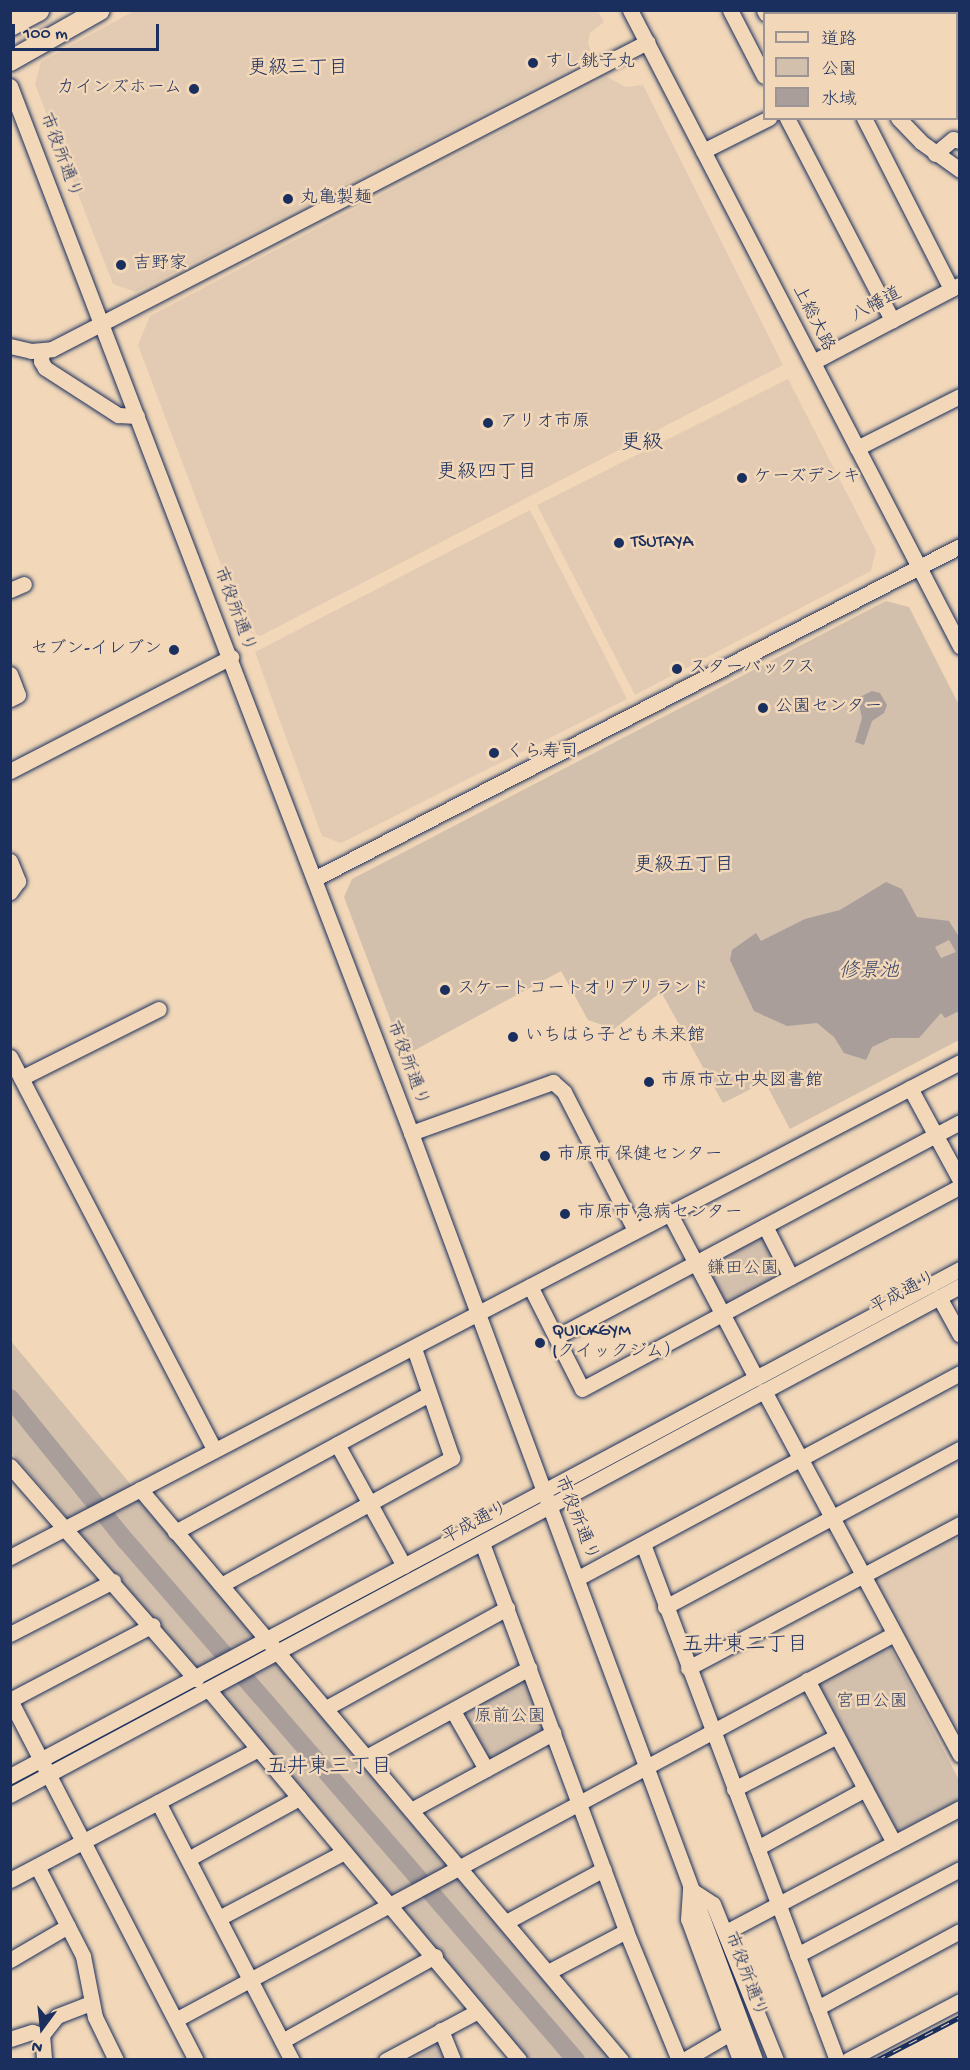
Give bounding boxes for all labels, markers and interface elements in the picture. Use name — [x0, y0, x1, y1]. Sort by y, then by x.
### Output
scale bar — [15, 12, 162, 50]
legend — [763, 12, 958, 120]
text: 100 m — [23, 24, 68, 45]
text: 道路 — [821, 30, 857, 51]
place label: すし銚子丸 — [545, 52, 635, 74]
marker: すし銚子丸 — [526, 56, 540, 70]
district label: 更級三丁目 — [248, 57, 348, 81]
text: 公園 — [821, 60, 857, 81]
place label: カインズホーム — [56, 78, 182, 100]
marker: カインズホーム — [187, 82, 201, 96]
text: 水域 — [821, 90, 857, 111]
street label: 市役所通り — [33, 110, 85, 202]
place label: 丸亀製麺 — [300, 188, 372, 210]
marker: 丸亀製麺 — [281, 192, 295, 206]
place label: 吉野家 — [133, 254, 187, 276]
marker: 吉野家 — [114, 258, 128, 272]
street label: 上総大路 — [786, 282, 838, 356]
street label: 八幡道 — [848, 284, 906, 328]
place label: アリオ市原 — [500, 412, 590, 434]
marker: アリオ市原 — [481, 416, 495, 430]
district label: 更級 — [621, 432, 663, 458]
district label: 更級四丁目 — [437, 461, 537, 485]
place label: ケーズデンキ — [754, 467, 862, 489]
marker: ケーズデンキ — [735, 471, 749, 485]
place label: TSUTAYA — [631, 532, 693, 554]
marker: TSUTAYA — [612, 536, 626, 550]
street label: 市役所通り — [207, 564, 259, 656]
place label: セブン-イレブン — [30, 639, 162, 661]
marker: セブン-イレブン — [167, 643, 181, 657]
place label: スターバックス — [689, 658, 815, 680]
marker: スターバックス — [670, 662, 684, 676]
place label: 公園センター — [775, 697, 883, 719]
marker: 公園センター — [756, 701, 770, 715]
place label: くら寿司 — [506, 742, 578, 764]
marker: くら寿司 — [487, 746, 501, 760]
district label: 更級五丁目 — [634, 854, 734, 878]
water label: 修景池 — [839, 960, 899, 984]
place label: スケートコートオリプリランド — [457, 979, 709, 1001]
marker: スケートコートオリプリランド — [438, 983, 452, 997]
street label: 市役所通り — [380, 1018, 432, 1110]
place label: いちはら子ども未来館 — [525, 1026, 705, 1048]
marker: いちはら子ども未来館 — [506, 1030, 520, 1044]
place label: 市原市立中央図書館 — [661, 1071, 823, 1093]
marker: 市原市立中央図書館 — [642, 1075, 656, 1089]
place label: 市原市 保健センター — [557, 1145, 723, 1167]
marker: 市原市 保健センター — [538, 1149, 552, 1163]
place label: 市原市 急病センター — [577, 1203, 743, 1225]
marker: 市原市 急病センター — [558, 1207, 572, 1221]
park label: 鎌田公園 — [707, 1259, 779, 1281]
street label: 平成通り — [867, 1268, 941, 1320]
place label: QUICKGYM (クイックジム） — [552, 1322, 683, 1364]
marker: QUICKGYM (クイックジム） — [533, 1336, 547, 1350]
street label: 市役所通り — [548, 1473, 602, 1565]
street label: 平成通り — [439, 1498, 513, 1550]
district label: 五井東二丁目 — [682, 1634, 808, 1660]
park label: 宮田公園 — [836, 1692, 908, 1714]
park label: 原前公園 — [474, 1707, 546, 1729]
district label: 五井東三丁目 — [266, 1756, 392, 1782]
street label: 市役所通り — [718, 1929, 770, 2021]
north arrow — [12, 1998, 72, 2058]
text: N — [30, 2035, 45, 2056]

